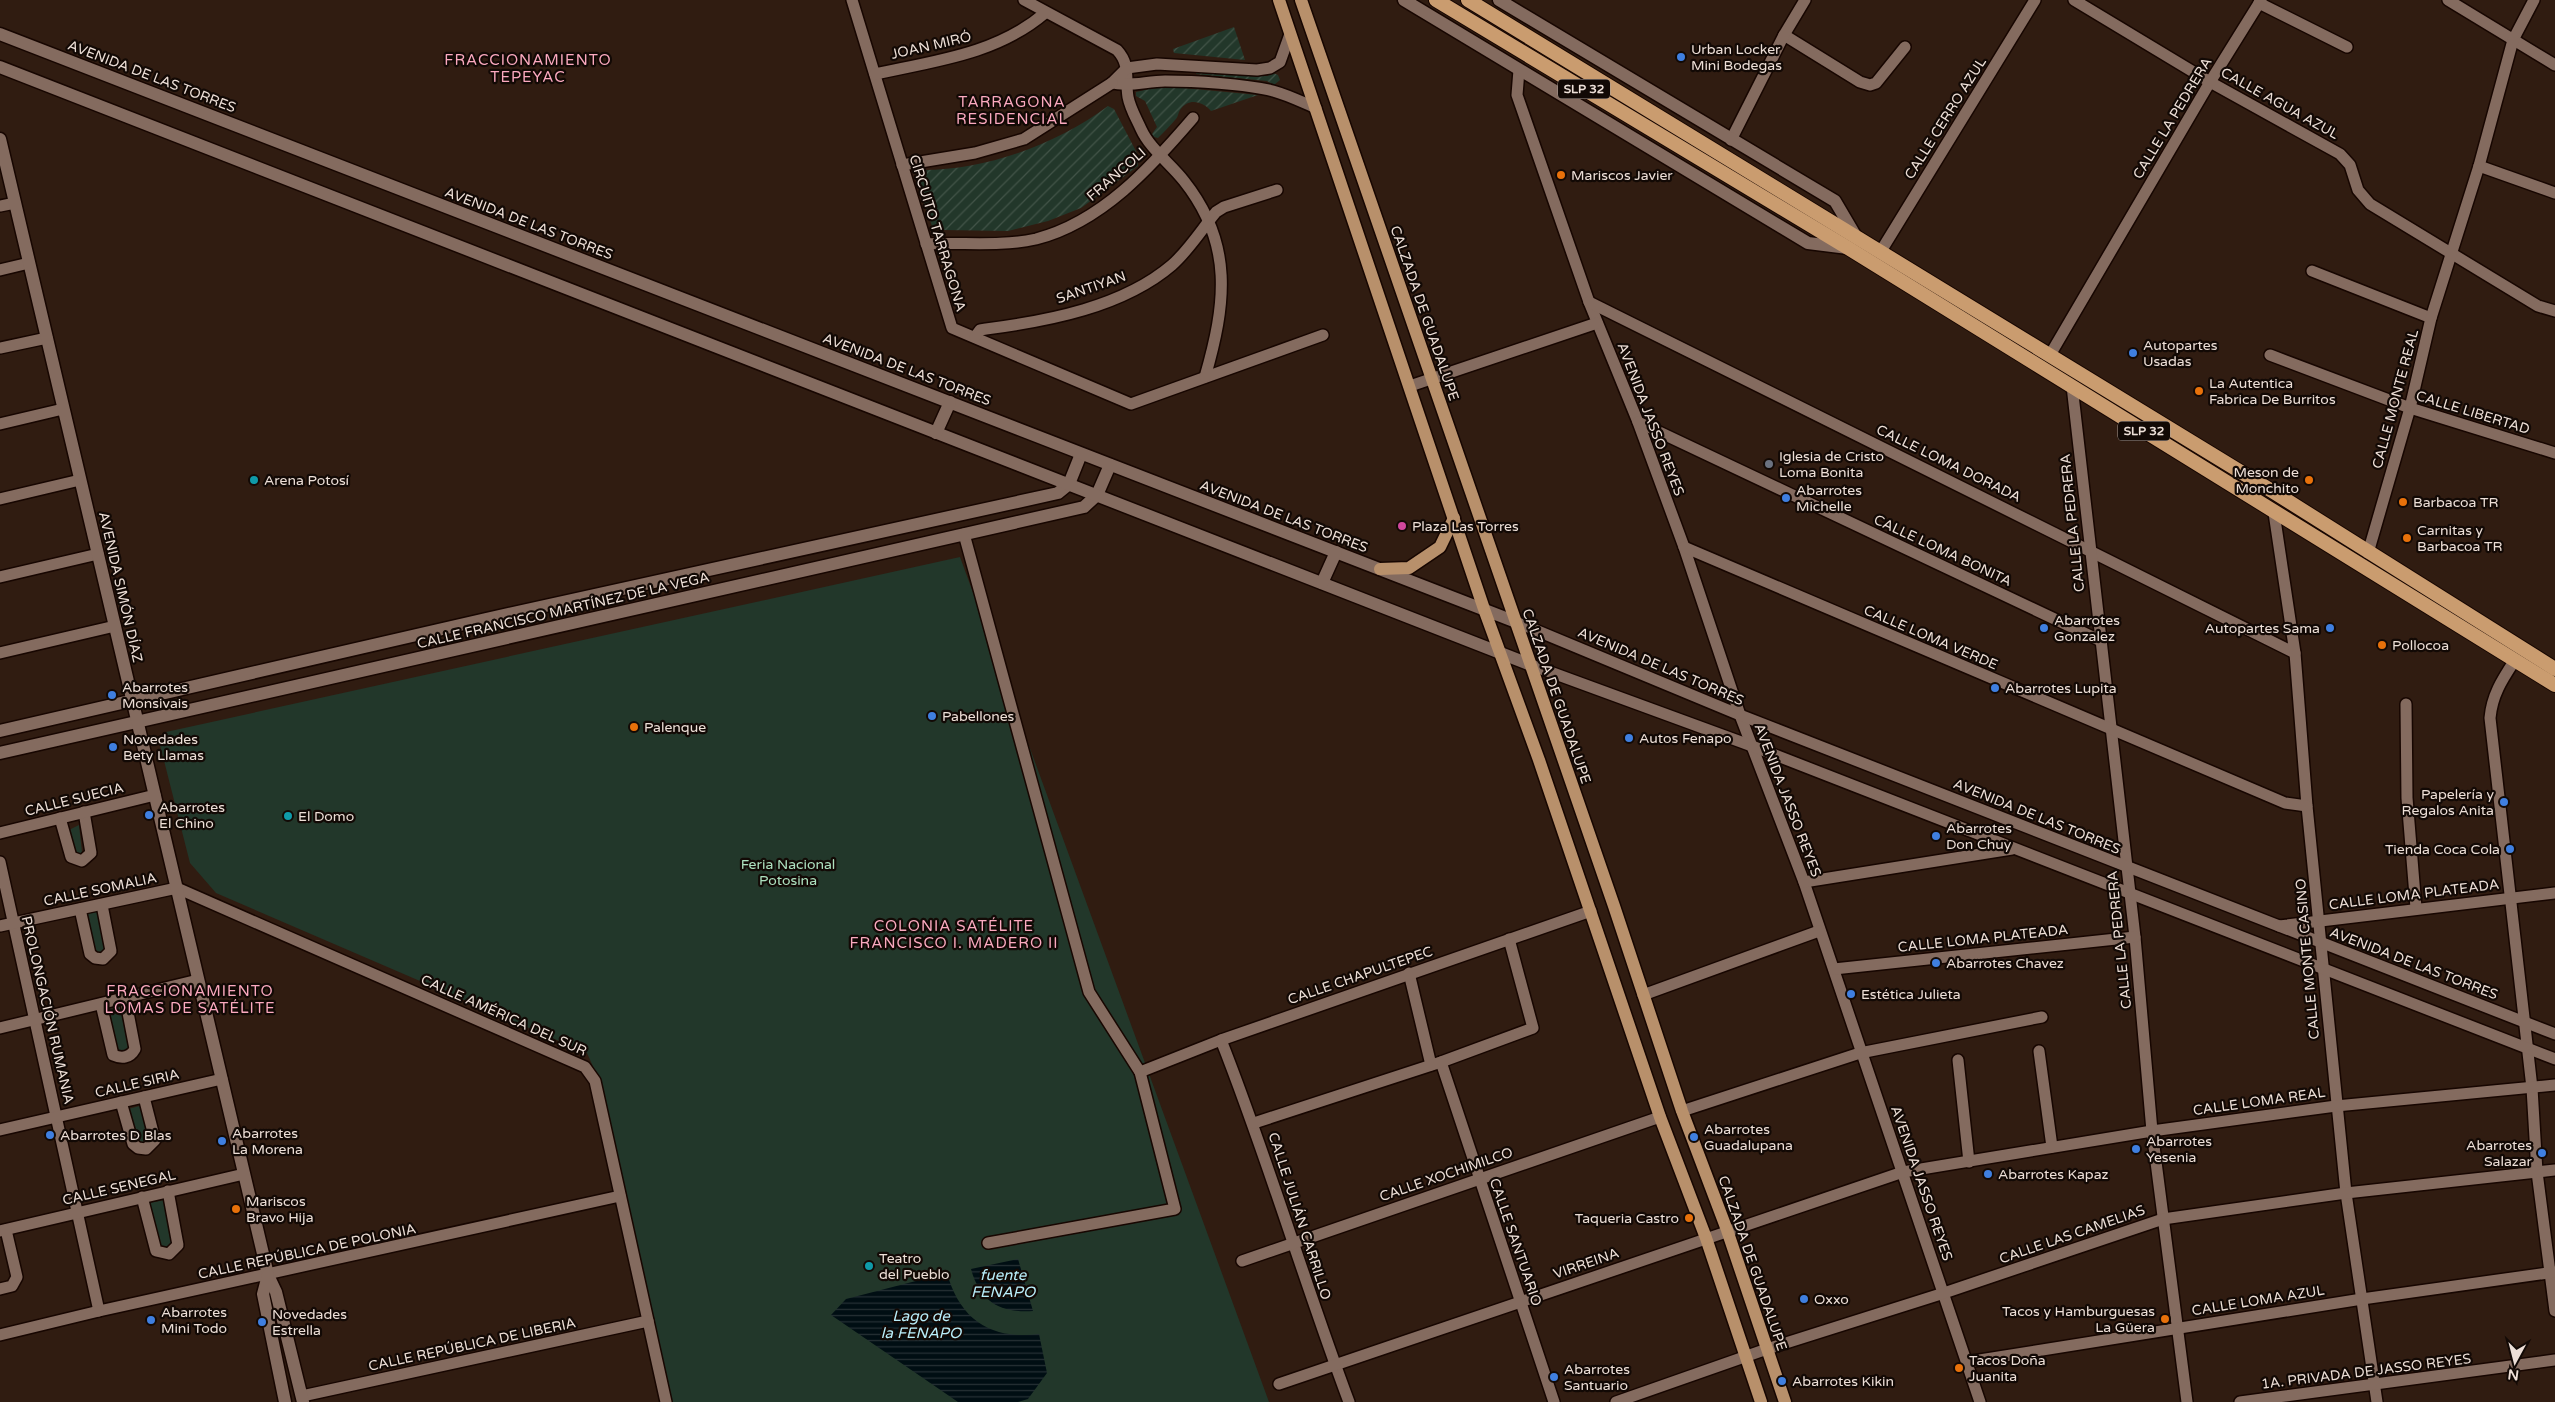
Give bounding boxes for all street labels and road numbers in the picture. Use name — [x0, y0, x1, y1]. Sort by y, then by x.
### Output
street label: JOAN MIRÓ — [889, 28, 973, 63]
street label: AVENIDA DE LAS TORRES — [65, 37, 239, 117]
street label: CALLE CERRO AZUL — [1901, 54, 1990, 182]
street label: CALLE LA PEDRERA — [2129, 54, 2215, 182]
street label: CALLE AGUA AZUL — [2218, 64, 2342, 143]
road number: SLP 32 — [1558, 80, 1610, 98]
street label: FRANCOLI — [1083, 144, 1149, 205]
street label: CIRCUITO TARRAGONA — [906, 153, 970, 314]
street label: AVENIDA DE LAS TORRES — [442, 184, 616, 264]
street label: CALZADA DE GUADALUPE — [1387, 223, 1463, 403]
street label: SANTIYAN — [1054, 268, 1128, 307]
street label: CALLE MONTE REAL — [2369, 328, 2422, 471]
street label: AVENIDA DE LAS TORRES — [820, 330, 994, 410]
street label: AVENIDA JASSO REYES — [1613, 340, 1688, 499]
street label: CALLE LIBERTAD — [2414, 387, 2532, 438]
street label: CALLE LOMA DORADA — [1874, 421, 2024, 506]
road number: SLP 32 — [2118, 422, 2170, 441]
street label: CALLE LA PEDRERA — [2057, 453, 2088, 593]
street label: AVENIDA DE LAS TORRES — [1197, 477, 1371, 557]
street label: AVENIDA SIMÓN DÍAZ — [95, 510, 146, 664]
street label: CALLE LOMA BONITA — [1871, 511, 2015, 590]
street label: CALLE FRANCISCO MARTÍNEZ DE LA VEGA — [415, 569, 711, 652]
street label: CALLE LOMA VERDE — [1861, 602, 2000, 673]
street label: CALZADA DE GUADALUPE — [1519, 606, 1595, 786]
street label: AVENIDA DE LAS TORRES — [1575, 624, 1747, 709]
street label: AVENIDA JASSO REYES — [1750, 721, 1825, 880]
street label: AVENIDA DE LAS TORRES — [1951, 775, 2123, 858]
street label: CALLE SUECIA — [23, 779, 125, 820]
street label: CALLE SOMALIA — [42, 869, 158, 910]
street label: CALLE LA PEDRERA — [2104, 870, 2135, 1010]
street label: CALLE LOMA PLATEADA — [2328, 876, 2500, 913]
street label: CALLE MONTE CASINO — [2292, 878, 2323, 1040]
street label: PROLONGACIÓN RUMANIA — [18, 914, 77, 1106]
street label: CALLE LOMA PLATEADA — [1897, 921, 2069, 956]
street label: AVENIDA DE LAS TORRES — [2327, 924, 2501, 1004]
street label: CALLE CHAPULTEPEC — [1285, 943, 1435, 1008]
street label: CALLE AMÉRICA DEL SUR — [418, 971, 589, 1060]
street label: CALLE SIRIA — [93, 1066, 181, 1101]
street label: CALLE LOMA REAL — [2192, 1084, 2326, 1119]
street label: AVENIDA JASSO REYES — [1887, 1103, 1956, 1263]
street label: CALLE JULIÁN CARRILLO — [1264, 1130, 1335, 1302]
street label: CALLE XOCHIMILCO — [1377, 1144, 1515, 1205]
street label: CALLE SENEGAL — [61, 1166, 177, 1209]
street label: CALZADA DE GUADALUPE — [1715, 1173, 1791, 1353]
street label: CALLE SANTUARIO — [1486, 1176, 1545, 1308]
street label: CALLE LAS CAMELIAS — [1997, 1201, 2148, 1267]
street label: CALLE REPÚBLICA DE POLONIA — [197, 1220, 418, 1283]
street label: VIRREINA — [1551, 1244, 1621, 1283]
street label: CALLE LOMA AZUL — [2191, 1282, 2326, 1319]
street label: CALLE REPÚBLICA DE LIBERIA — [367, 1314, 577, 1375]
street label: 1A. PRIVADA DE JASSO REYES — [2260, 1350, 2472, 1393]

